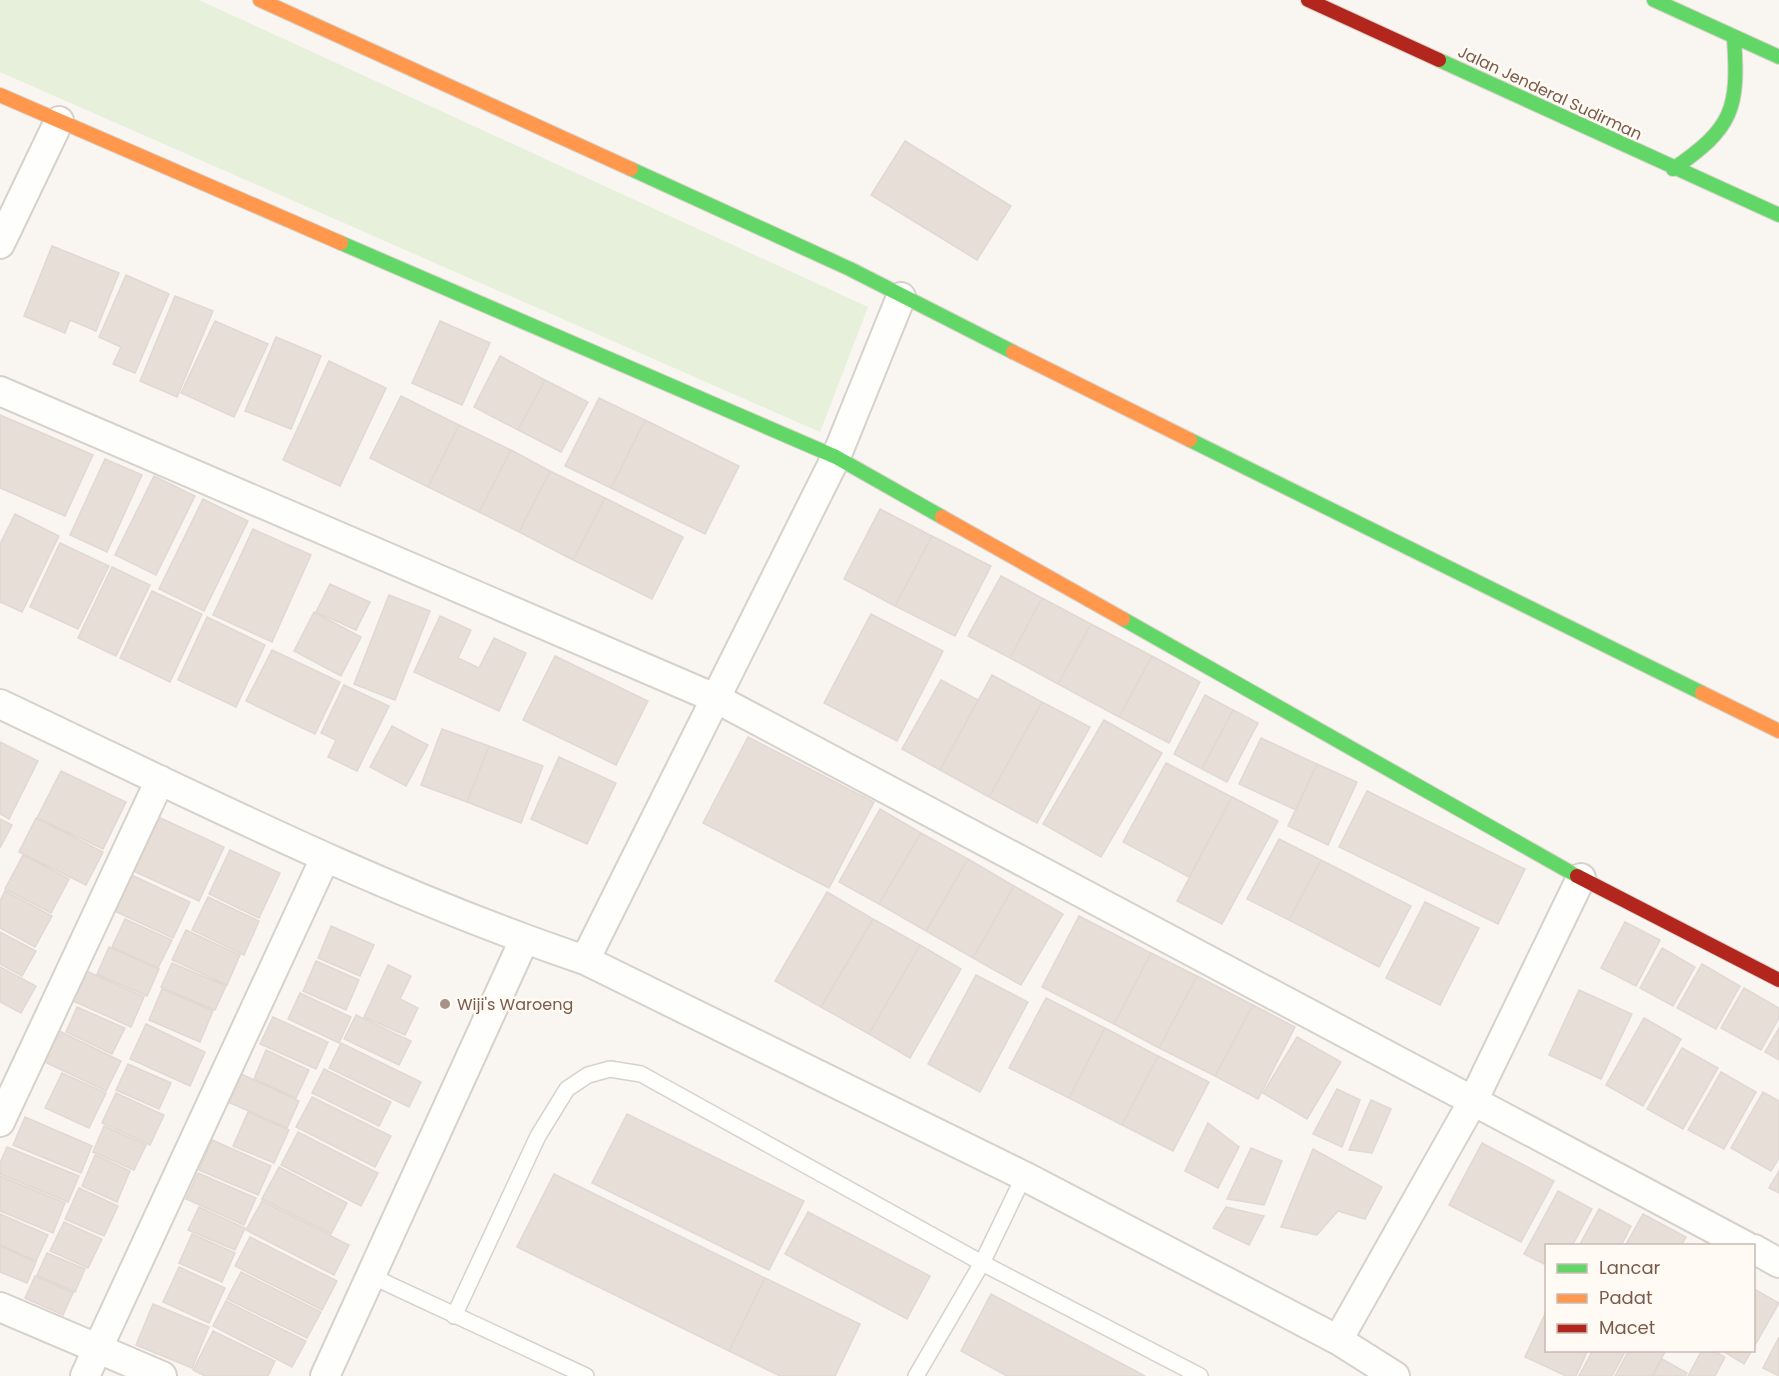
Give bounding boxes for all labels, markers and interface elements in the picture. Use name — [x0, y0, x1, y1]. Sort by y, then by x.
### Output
street label: Jalan Jenderal Sudirman — [1454, 40, 1646, 146]
place label: Wiji's Waroeng — [457, 993, 573, 1016]
marker: Wiji's Waroeng — [438, 997, 452, 1011]
legend — [1545, 1244, 1755, 1352]
text: Lancar — [1599, 1255, 1661, 1280]
text: Padat — [1599, 1285, 1652, 1310]
text: Macet — [1599, 1315, 1655, 1340]

